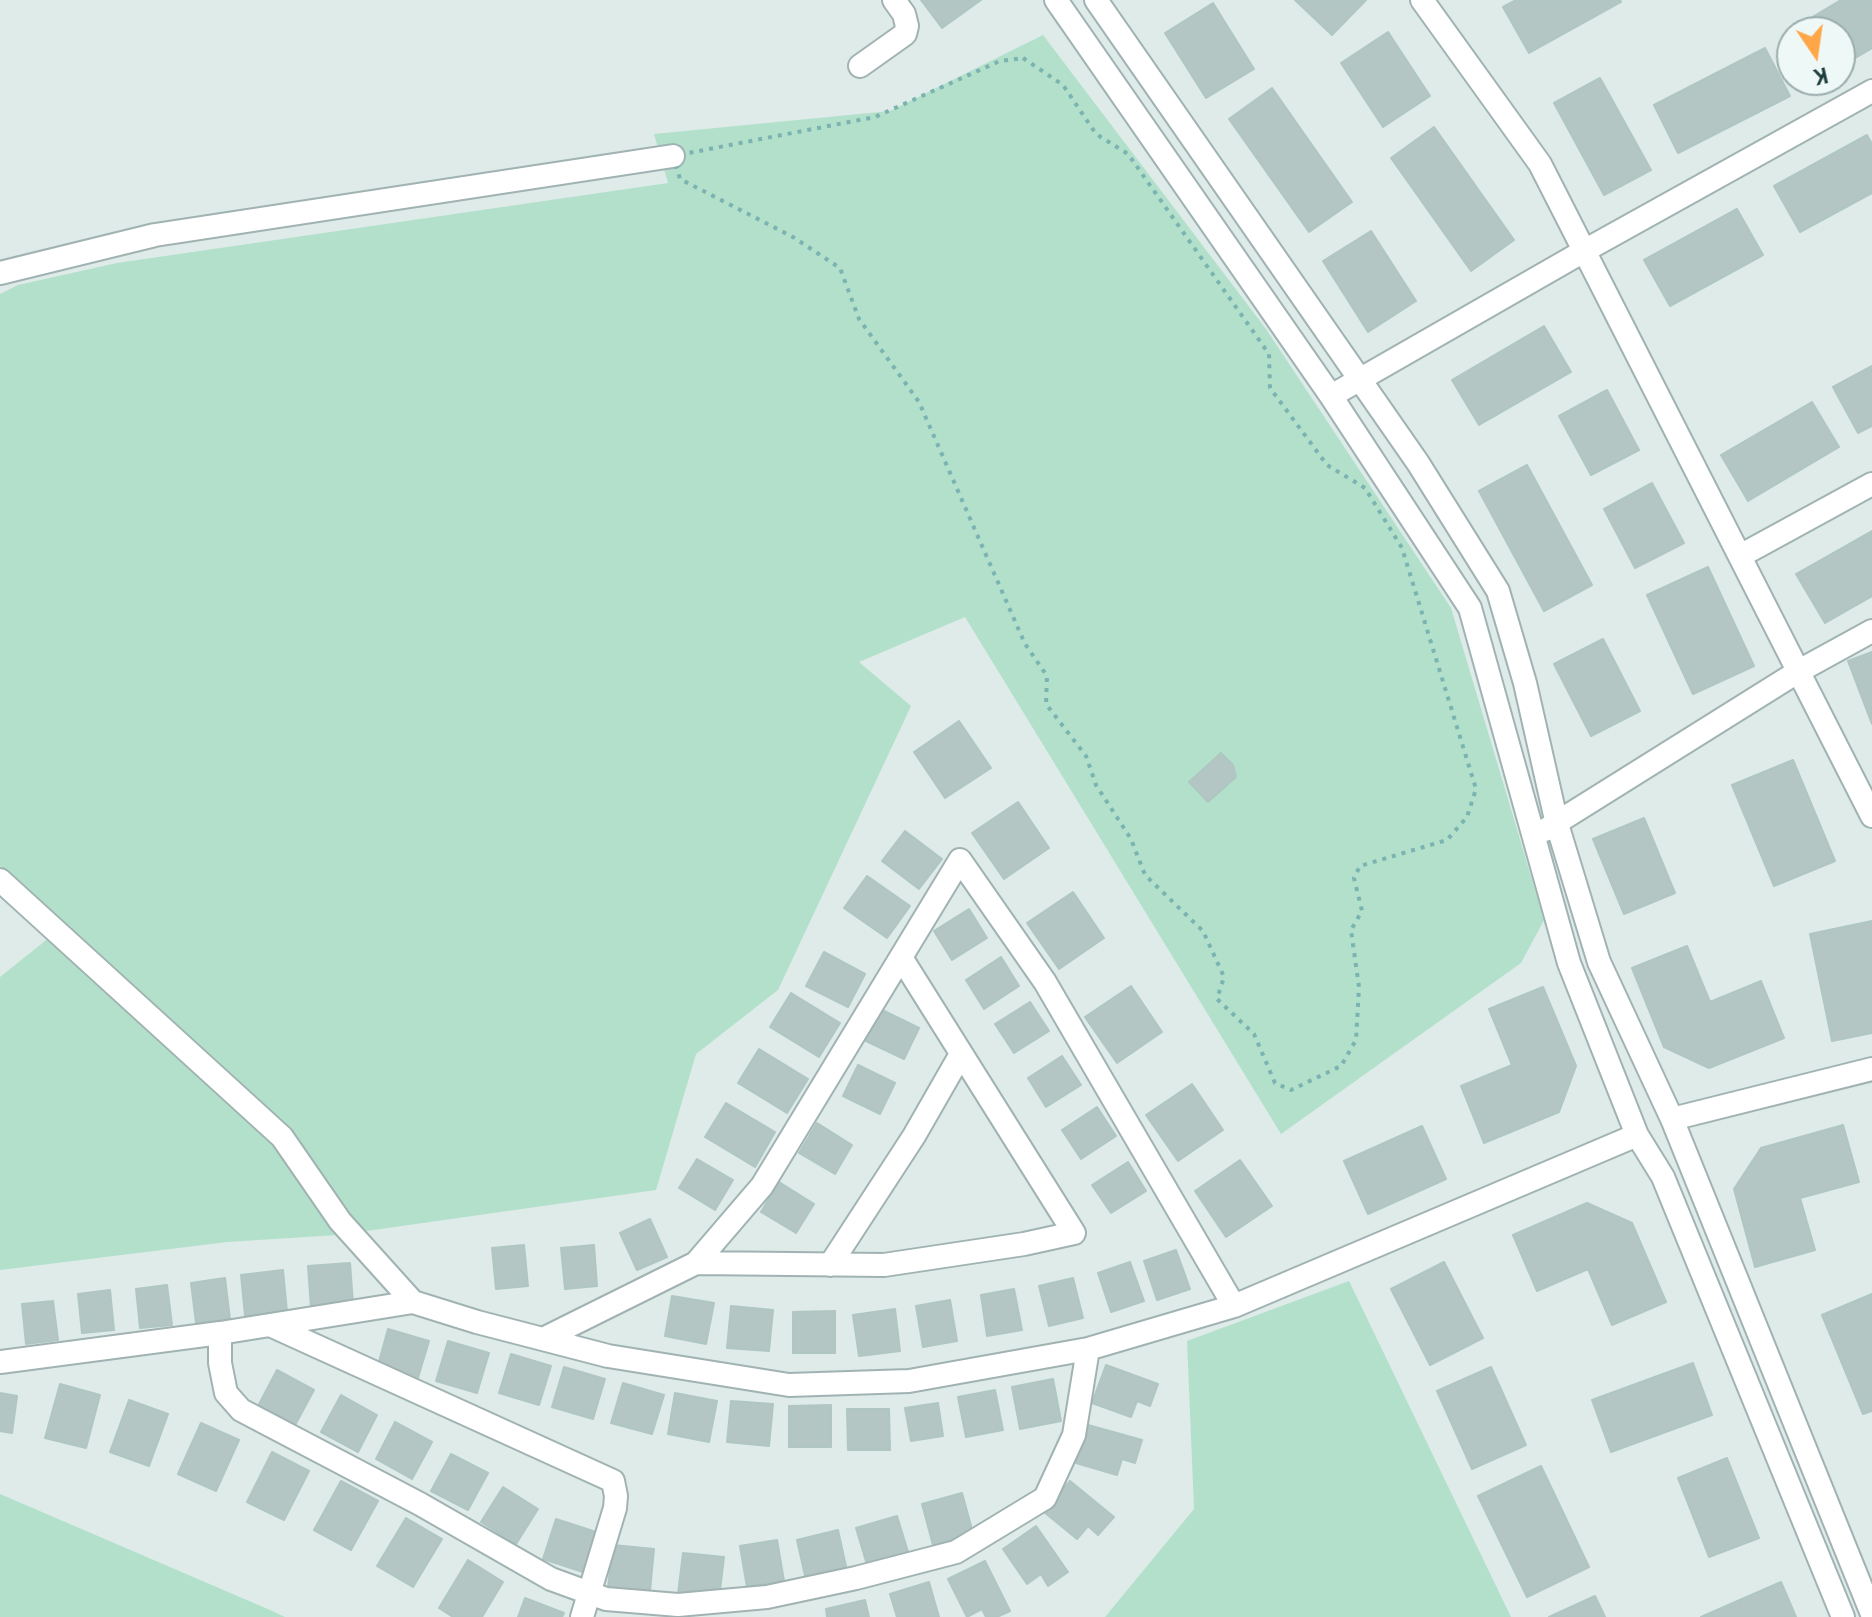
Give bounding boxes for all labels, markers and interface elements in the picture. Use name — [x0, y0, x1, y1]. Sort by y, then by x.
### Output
north arrow — [1776, 16, 1856, 96]
text: K — [1811, 63, 1831, 92]

